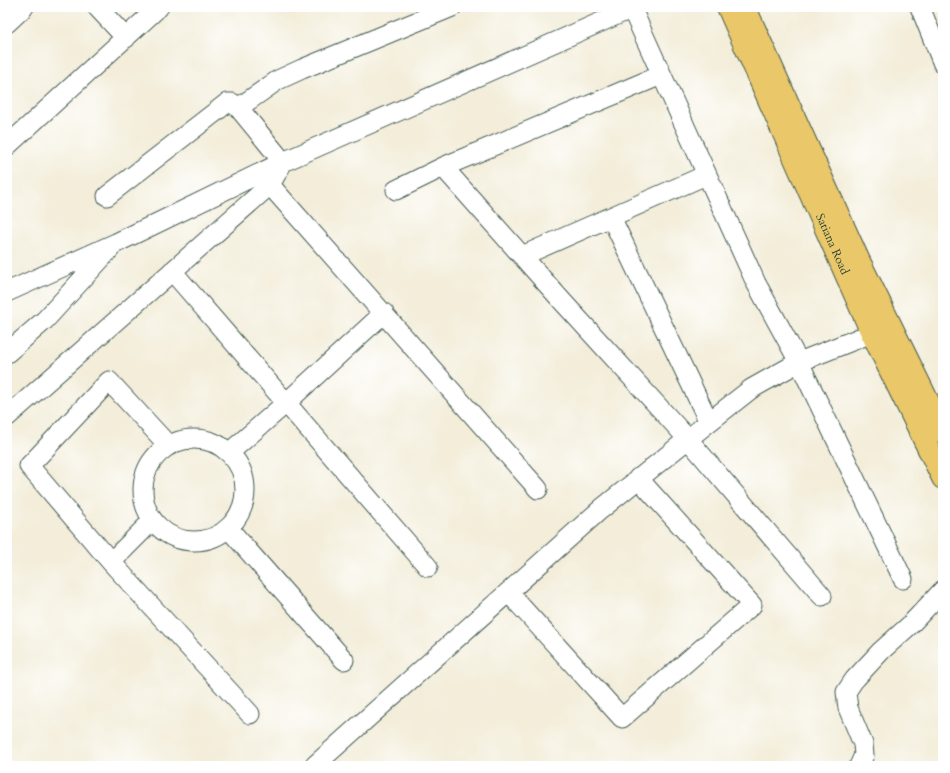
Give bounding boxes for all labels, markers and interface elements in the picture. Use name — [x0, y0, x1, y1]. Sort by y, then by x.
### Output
street label: Satiana Road — [812, 211, 853, 278]

